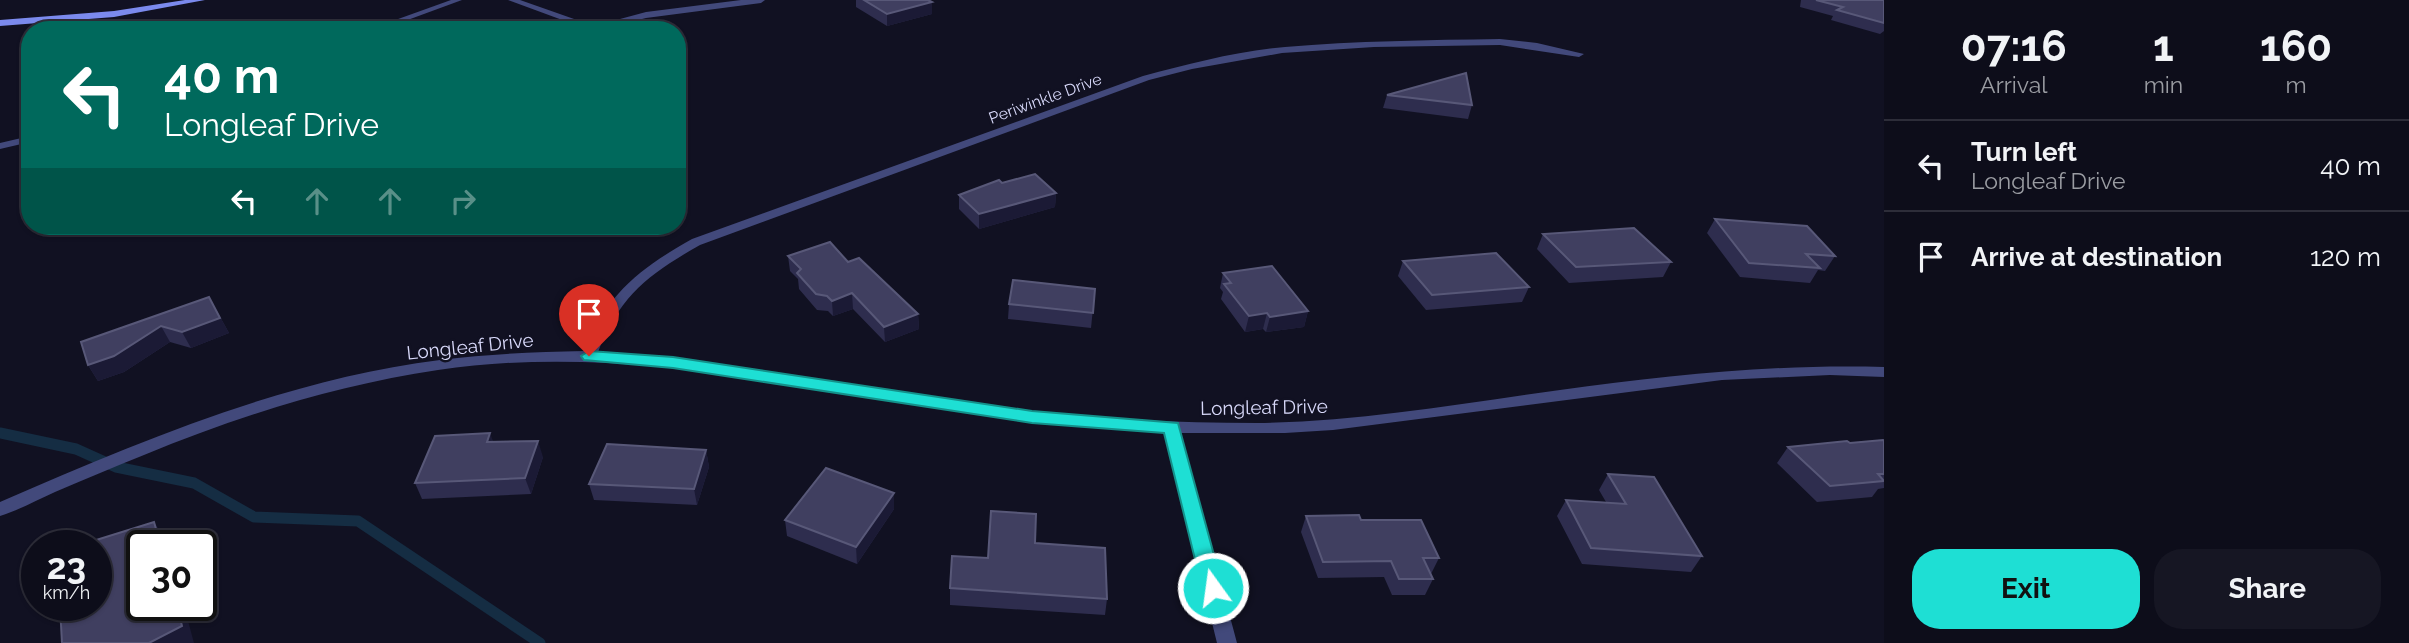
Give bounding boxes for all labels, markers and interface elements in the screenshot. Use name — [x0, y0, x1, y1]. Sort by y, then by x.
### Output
text: 07:16 — [1961, 22, 2067, 71]
text: 1 — [2153, 22, 2174, 71]
text: 160 — [2260, 22, 2332, 71]
text: 40 m — [164, 47, 279, 104]
icon: left — [49, 49, 140, 140]
street label: Periwinkle Drive — [986, 69, 1104, 128]
text: Arrival — [1980, 71, 2048, 98]
text: min — [2144, 71, 2183, 98]
text: m — [2286, 71, 2307, 98]
text: Longleaf Drive — [164, 106, 379, 143]
text: Turn left — [1971, 137, 2077, 167]
icon: left — [1912, 147, 1950, 185]
text: 40 m — [2320, 151, 2381, 181]
text: Longleaf Drive — [1971, 167, 2126, 194]
icon: left — [225, 182, 263, 220]
icon: ahead — [298, 182, 336, 220]
icon: ahead — [371, 182, 409, 220]
icon: right — [444, 182, 482, 220]
icon: arrive — [1912, 238, 1950, 276]
text: Arrive at destination — [1971, 242, 2222, 272]
text: 120 m — [2310, 242, 2381, 272]
pin — [559, 284, 619, 356]
icon: arrive — [570, 295, 608, 333]
street label: Longleaf Drive — [405, 328, 535, 364]
street label: Longleaf Drive — [1200, 395, 1328, 419]
speed limit sign: 30 — [126, 530, 217, 621]
text: 23 — [47, 546, 86, 587]
button: Exit — [1912, 549, 2140, 629]
button: Share — [2154, 549, 2381, 629]
position arrow — [1176, 551, 1250, 625]
text: km/h — [43, 582, 90, 603]

